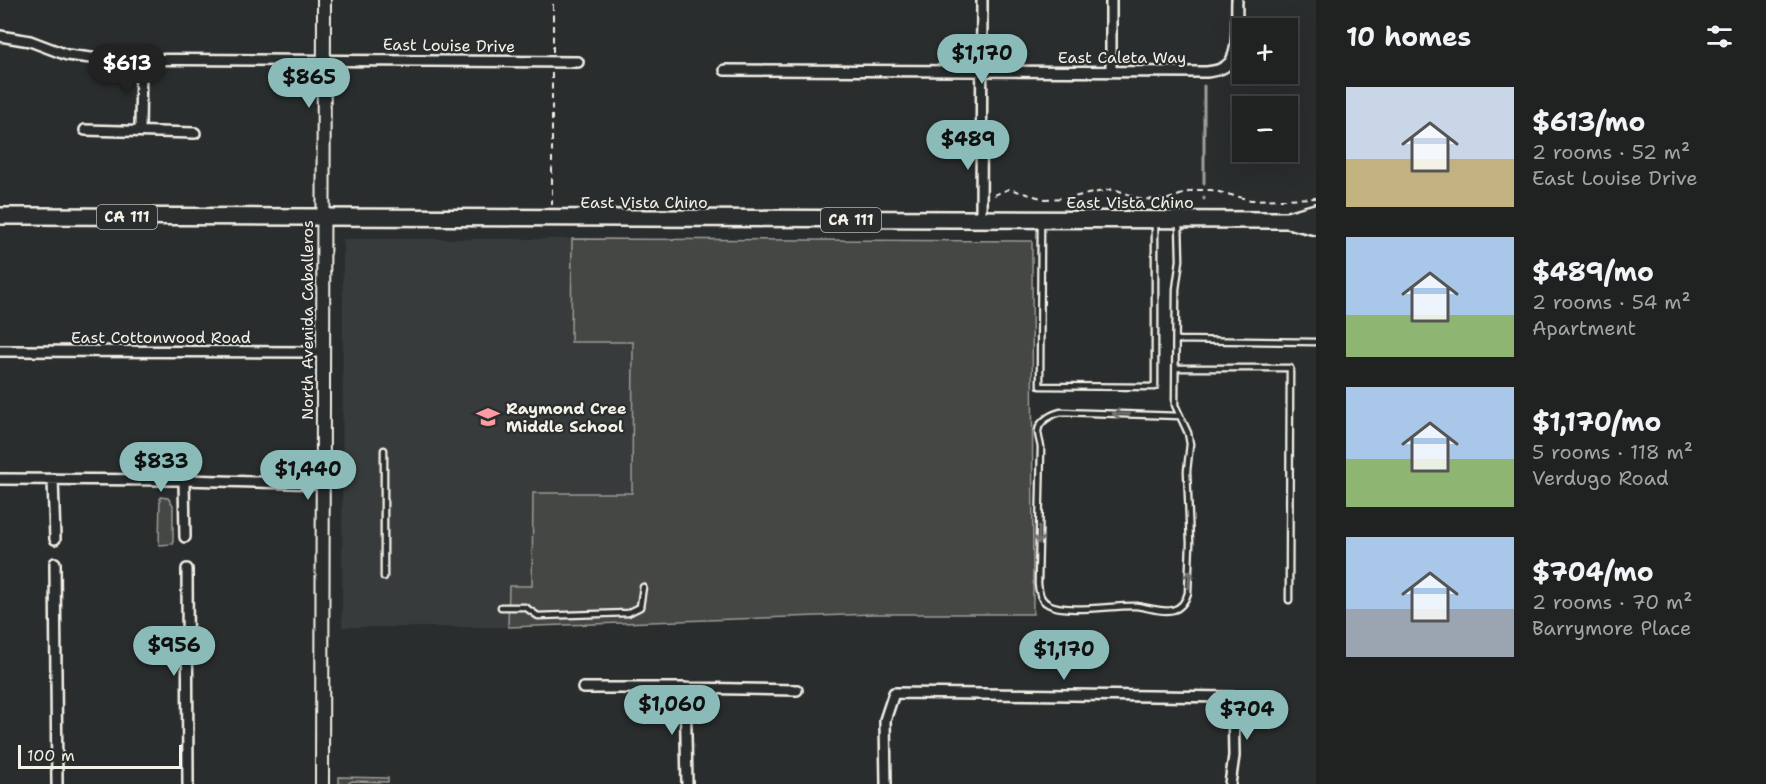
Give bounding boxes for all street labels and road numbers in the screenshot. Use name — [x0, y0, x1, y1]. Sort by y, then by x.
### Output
street label: East Louise Drive — [383, 34, 515, 57]
street label: East Caleta Way — [1058, 47, 1186, 68]
street label: East Vista Chino — [580, 192, 708, 213]
street label: East Vista Chino — [1066, 192, 1194, 213]
road number: CA 111 — [97, 205, 157, 229]
road number: CA 111 — [821, 208, 881, 232]
street label: North Avenida Caballeros — [297, 220, 318, 420]
street label: East Cottonwood Road — [71, 327, 251, 348]

